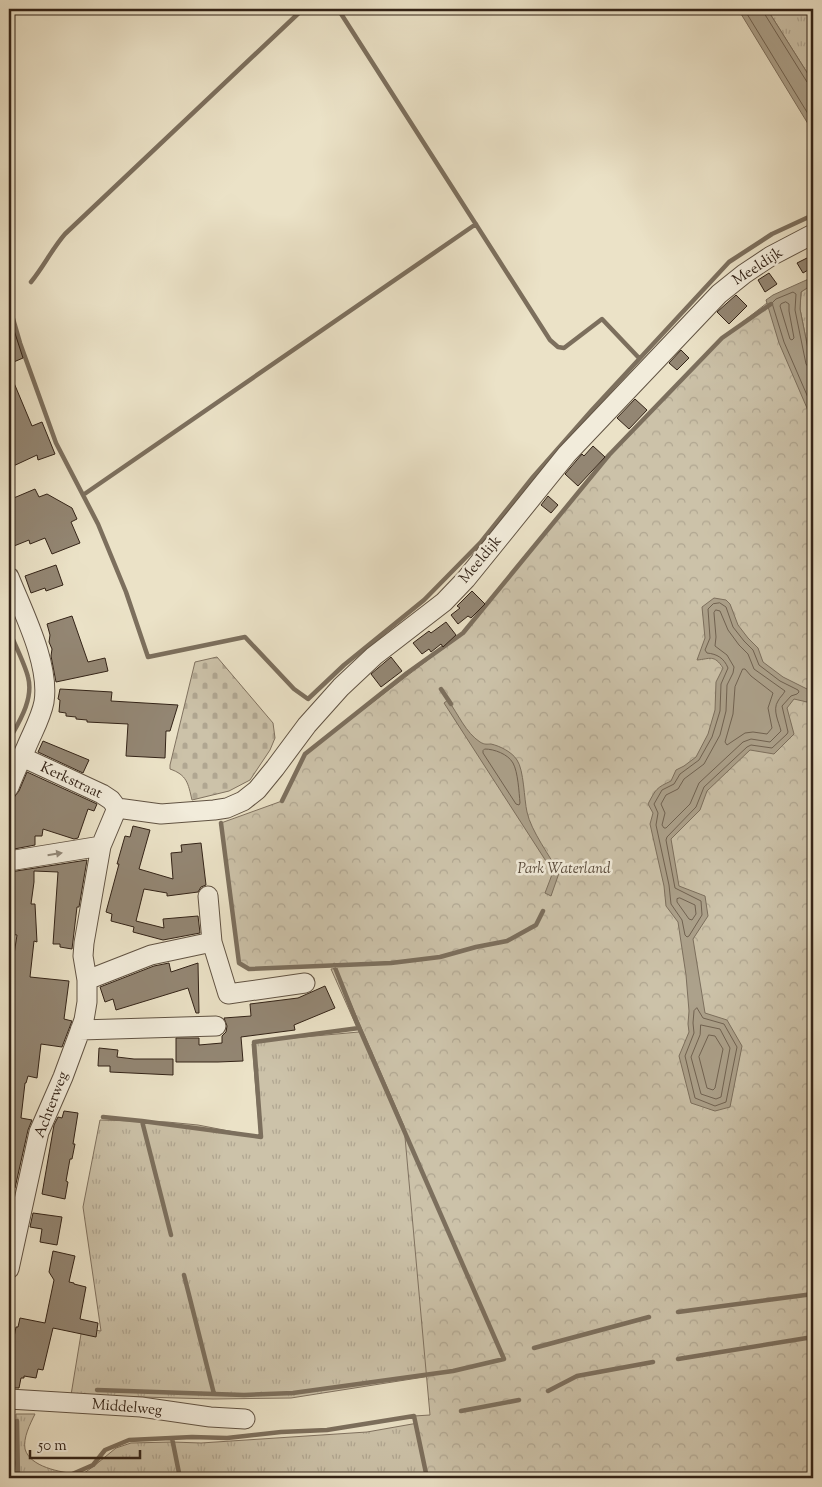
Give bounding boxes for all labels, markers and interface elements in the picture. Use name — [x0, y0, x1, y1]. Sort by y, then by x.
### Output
street label: Meeldijk — [729, 243, 787, 291]
street label: Meeldijk — [455, 532, 507, 588]
street label: Kerkstraat — [36, 757, 106, 805]
one-way arrow — [47, 849, 63, 857]
park label: Park Waterland — [517, 859, 611, 880]
street label: Achterweg — [30, 1069, 74, 1141]
street label: Middelweg — [91, 1394, 163, 1422]
scale bar — [30, 1427, 140, 1459]
text: 50 m — [37, 1436, 67, 1457]

